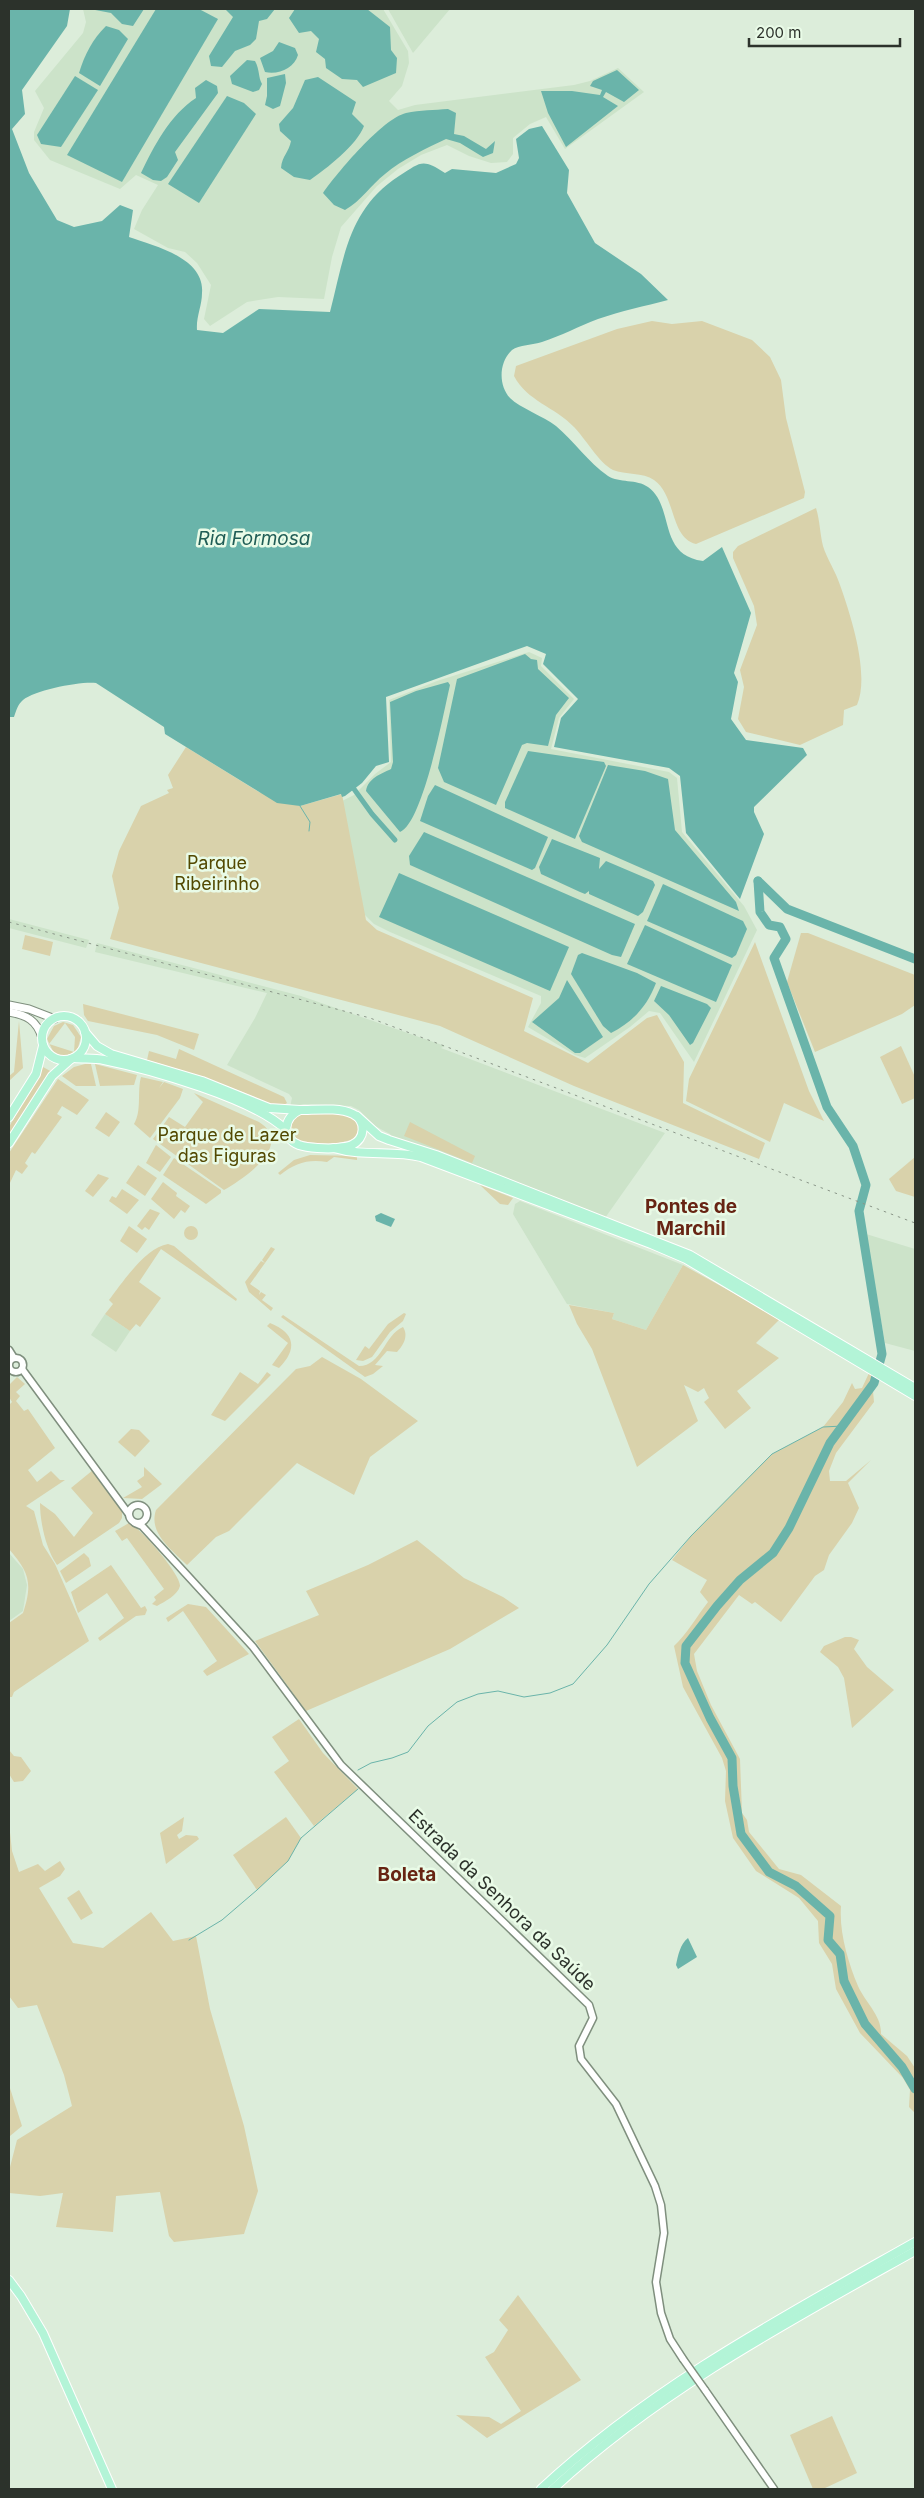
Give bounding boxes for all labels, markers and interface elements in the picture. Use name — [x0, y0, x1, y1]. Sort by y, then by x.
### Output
scale bar — [749, 15, 900, 47]
text: 200 m — [756, 23, 801, 42]
water label: Ria Formosa — [198, 527, 311, 550]
park label: Parque Ribeirinho — [174, 852, 260, 894]
park label: Parque de Lazer das Figuras — [157, 1124, 297, 1166]
district label: Pontes de Marchil — [645, 1195, 737, 1240]
street label: Estrada da Senhora da Saúde — [405, 1805, 600, 1995]
district label: Boleta — [378, 1863, 436, 1886]

